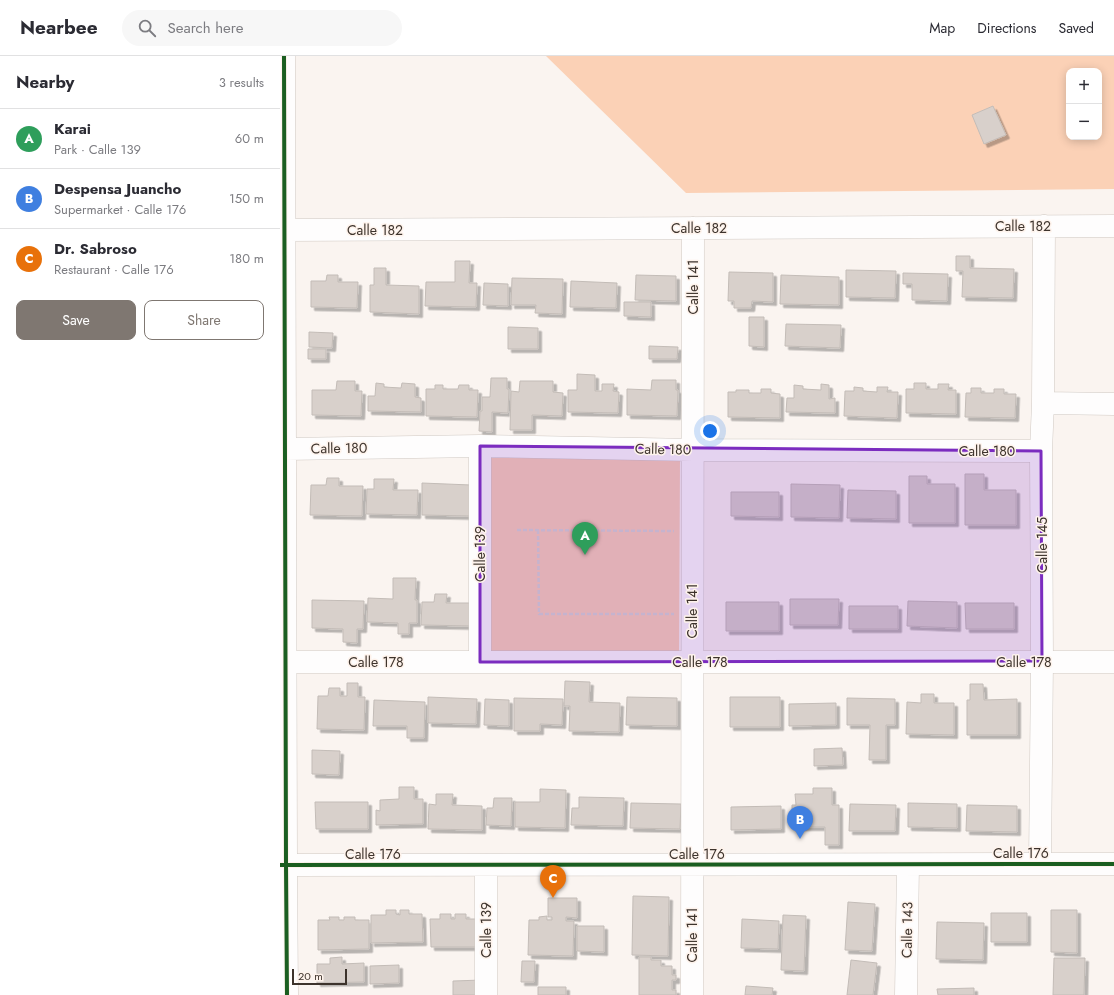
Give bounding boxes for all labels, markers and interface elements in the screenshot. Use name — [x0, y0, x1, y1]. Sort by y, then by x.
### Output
search box — [122, 10, 402, 46]
text: Nearbee — [20, 14, 98, 41]
icon: search — [136, 17, 158, 39]
text: Search here — [168, 17, 243, 39]
text: Map — [929, 18, 955, 38]
text: Directions — [977, 18, 1037, 38]
text: Saved — [1059, 18, 1094, 38]
map controls — [1066, 68, 1102, 140]
button: + — [1066, 68, 1102, 104]
text: Nearby — [16, 70, 74, 94]
text: 3 results — [219, 73, 264, 92]
button: − — [1066, 104, 1102, 140]
text: Karai — [54, 118, 91, 140]
text: A — [24, 129, 34, 148]
text: 60 m — [235, 129, 264, 148]
text: Park · Calle 139 — [54, 140, 141, 159]
text: Despensa Juancho — [54, 178, 181, 200]
text: B — [25, 189, 33, 208]
text: 150 m — [229, 189, 264, 208]
text: Supermarket · Calle 176 — [54, 200, 186, 219]
street label: Calle 182 — [995, 216, 1051, 236]
street label: Calle 182 — [671, 218, 727, 238]
street label: Calle 182 — [347, 220, 403, 240]
text: Dr. Sabroso — [54, 238, 137, 260]
text: C — [24, 249, 34, 268]
text: 180 m — [229, 249, 264, 268]
text: Restaurant · Calle 176 — [54, 260, 174, 279]
street label: Calle 141 — [683, 260, 703, 314]
button: Save — [16, 300, 136, 340]
button: Share — [144, 300, 264, 340]
your location — [700, 421, 720, 441]
street label: Calle 180 — [311, 438, 367, 458]
street label: Calle 180 — [635, 439, 691, 459]
street label: Calle 180 — [959, 441, 1015, 461]
street label: Calle 145 — [1032, 517, 1052, 573]
pin: A — [572, 522, 598, 555]
street label: Calle 139 — [470, 526, 490, 582]
street label: Calle 141 — [682, 584, 702, 638]
street label: Calle 178 — [348, 652, 404, 672]
street label: Calle 178 — [672, 652, 728, 672]
street label: Calle 178 — [996, 652, 1052, 672]
pin: B — [787, 806, 813, 839]
street label: Calle 176 — [993, 843, 1049, 863]
street label: Calle 176 — [345, 844, 401, 864]
street label: Calle 176 — [669, 844, 725, 864]
pin: C — [540, 865, 566, 898]
street label: Calle 143 — [897, 901, 917, 958]
street label: Calle 139 — [476, 902, 496, 958]
street label: Calle 141 — [682, 908, 702, 962]
scale bar — [292, 967, 347, 986]
text: 20 m — [298, 968, 323, 984]

